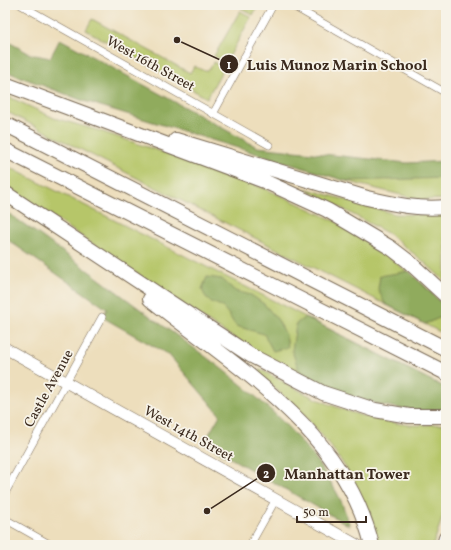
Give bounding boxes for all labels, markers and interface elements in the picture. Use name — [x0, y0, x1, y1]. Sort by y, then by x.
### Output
street label: West 16th Street — [103, 32, 198, 97]
callout: Luis Munoz Marin School — [219, 51, 436, 78]
text: Luis Munoz Marin School — [247, 56, 427, 77]
text: 1 — [227, 58, 232, 74]
street label: Castle Avenue — [20, 346, 79, 431]
street label: West 14th Street — [140, 402, 237, 467]
callout: Manhattan Tower — [256, 460, 418, 487]
text: Manhattan Tower — [284, 465, 410, 486]
text: 2 — [263, 467, 269, 483]
scale bar — [297, 498, 366, 524]
text: 50 m — [303, 505, 329, 521]

